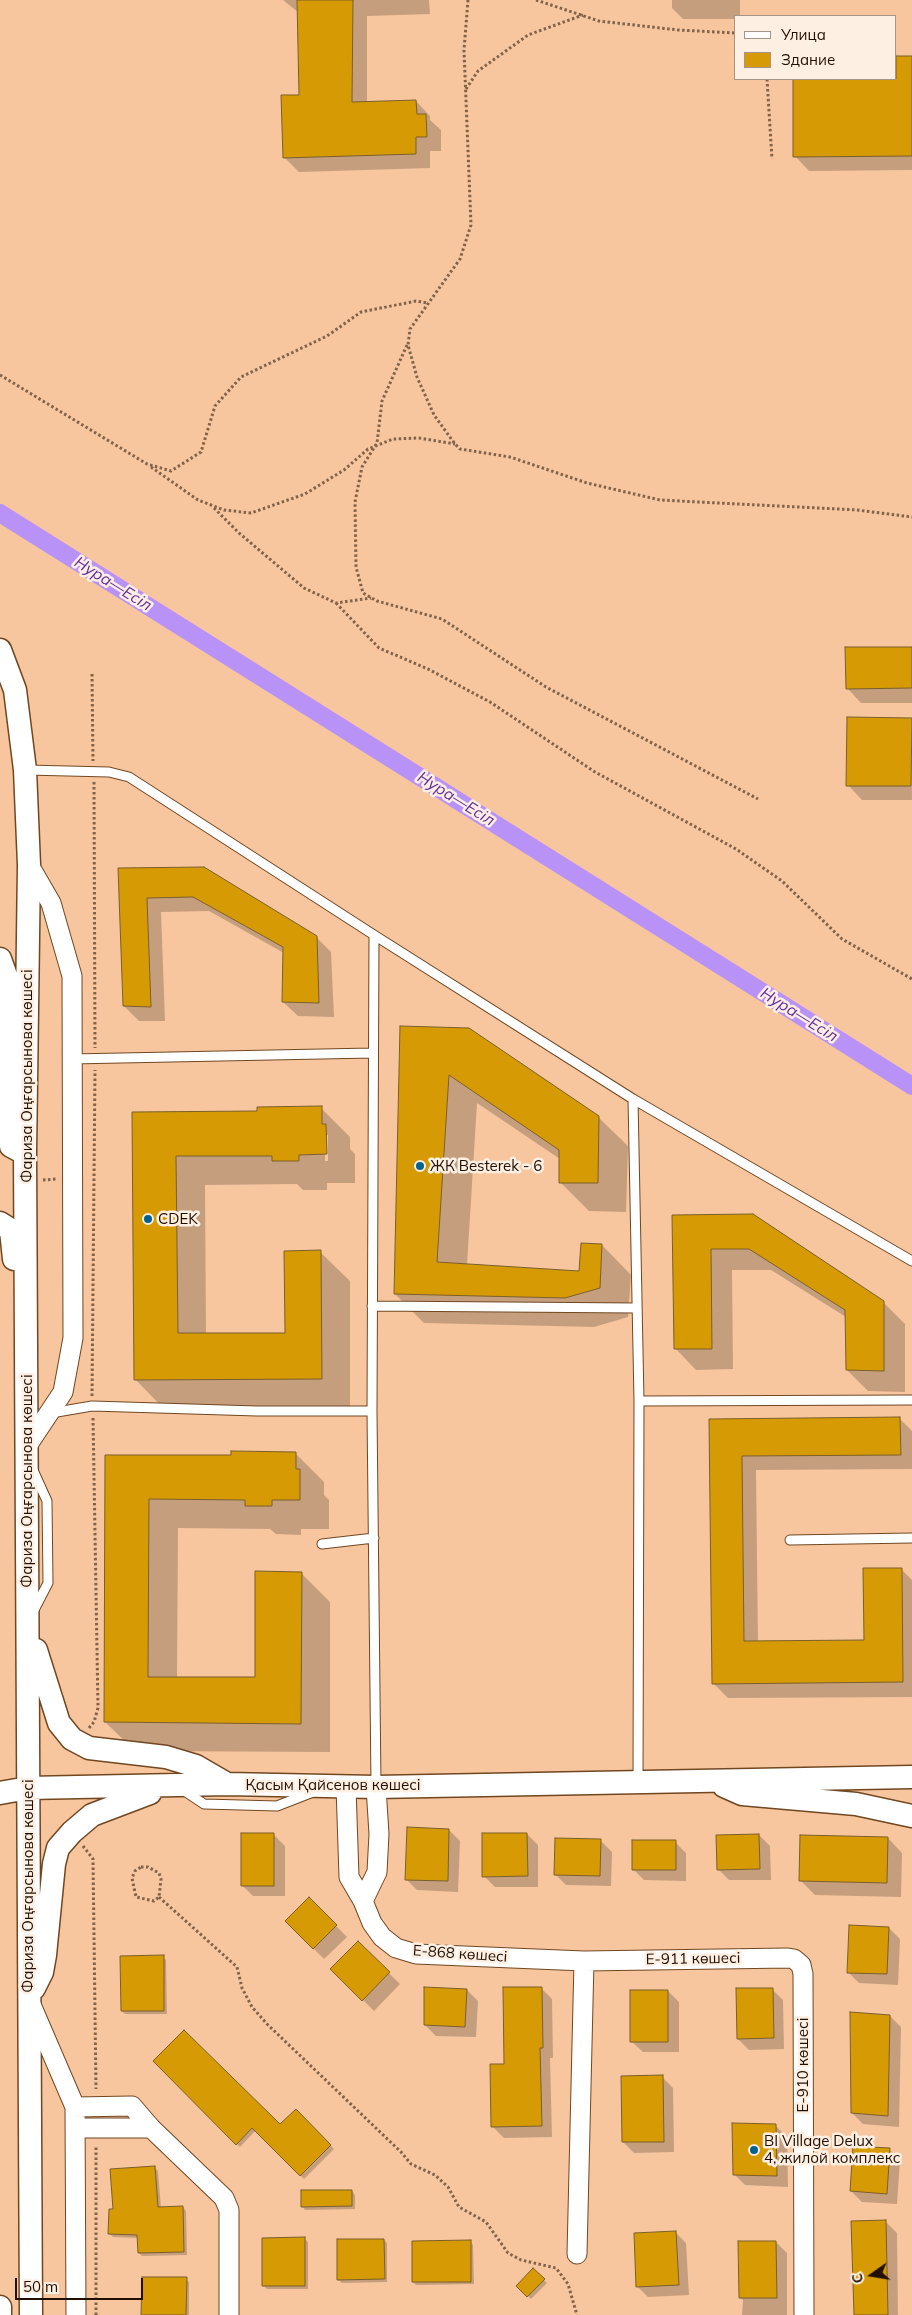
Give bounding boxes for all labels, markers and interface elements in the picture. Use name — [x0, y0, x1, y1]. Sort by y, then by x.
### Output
legend — [734, 15, 897, 80]
text: Улица — [781, 25, 826, 44]
text: Здание — [781, 50, 835, 69]
water label: Нура—Есіл — [71, 553, 155, 615]
water label: Нура—Есіл — [414, 768, 498, 830]
street label: Фариза Оңғарсынова көшесі — [18, 969, 36, 1183]
water label: Нура—Есіл — [757, 984, 841, 1046]
place label: ЖК Besterek - 6 — [430, 1157, 542, 1175]
marker: ЖК Besterek - 6 — [414, 1160, 426, 1172]
place label: CDEK — [158, 1210, 198, 1228]
marker: CDEK — [142, 1213, 154, 1225]
street label: Фариза Оңғарсынова көшесі — [18, 1374, 36, 1588]
street label: Қасым Қайсенов көшесі — [246, 1776, 420, 1794]
street label: Фариза Оңғарсынова көшесі — [19, 1779, 37, 1993]
street label: Е-868 көшесі — [412, 1942, 508, 1966]
street label: Е-911 көшесі — [645, 1949, 741, 1969]
street label: Е-910 көшесі — [794, 2018, 812, 2112]
place label: BI Village Delux 4, жилой комплекс — [764, 2132, 900, 2167]
marker: BI Village Delux 4, жилой комплекс — [748, 2144, 760, 2156]
north arrow — [847, 2250, 897, 2300]
scale bar — [18, 2268, 145, 2300]
text: С — [848, 2272, 867, 2285]
text: 50 m — [23, 2277, 58, 2296]

